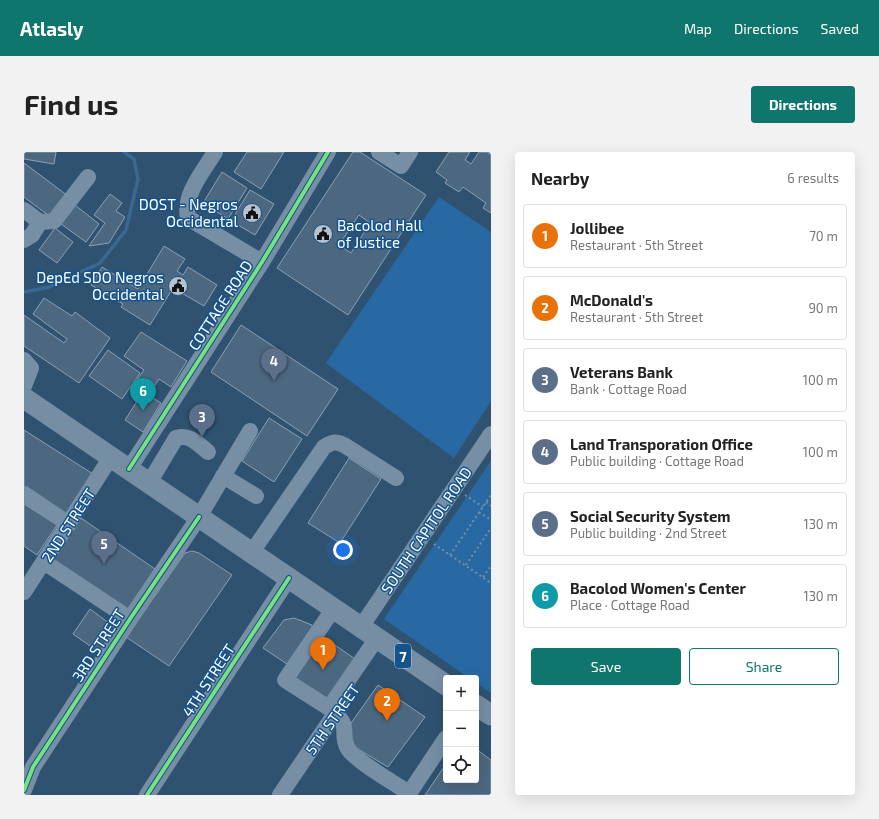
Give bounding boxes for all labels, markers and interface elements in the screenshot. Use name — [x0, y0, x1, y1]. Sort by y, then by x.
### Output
text: Atlasly — [20, 17, 84, 40]
text: Map — [684, 20, 712, 37]
text: Directions — [734, 20, 799, 37]
text: Saved — [821, 20, 859, 37]
button: Directions — [751, 86, 855, 123]
text: Find us — [24, 87, 118, 121]
text: Nearby — [531, 168, 589, 188]
text: 6 results — [787, 170, 839, 186]
place label: DOST - Negros Occidental — [139, 195, 239, 230]
public building icon: DOST - Negros Occidental — [241, 202, 263, 224]
place label: Bacolod Hall of Justice — [337, 216, 423, 251]
text: Jollibee — [570, 219, 624, 237]
public building icon: Bacolod Hall of Justice — [312, 223, 334, 245]
text: 1 — [542, 228, 548, 244]
text: 70 m — [809, 228, 838, 244]
text: Restaurant · 5th Street — [570, 237, 703, 253]
street label: COTTAGE ROAD — [184, 257, 256, 353]
place label: DepEd SDO Negros Occidental — [36, 268, 165, 303]
public building icon: DepEd SDO Negros Occidental — [167, 275, 189, 297]
text: McDonald's — [570, 291, 653, 309]
text: 2 — [541, 300, 549, 316]
text: 90 m — [808, 300, 838, 316]
text: Restaurant · 5th Street — [570, 309, 703, 325]
pin: 4 — [261, 348, 287, 381]
text: Veterans Bank — [570, 363, 673, 381]
text: 3 — [541, 372, 549, 388]
text: 100 m — [803, 372, 838, 388]
pin: 6 — [130, 378, 156, 411]
text: Bank · Cottage Road — [570, 381, 687, 397]
pin: 3 — [189, 404, 215, 437]
text: Land Transporation Office — [570, 435, 753, 453]
text: 4 — [541, 444, 549, 460]
text: 100 m — [803, 444, 838, 460]
text: Public building · Cottage Road — [570, 453, 744, 469]
street label: SOUTH CAPITOL ROAD — [377, 463, 475, 597]
street label: 2ND STREET — [38, 485, 99, 565]
text: Social Security System — [570, 507, 731, 525]
text: 5 — [541, 516, 549, 532]
text: 130 m — [803, 516, 838, 532]
text: Public building · 2nd Street — [570, 525, 726, 541]
pin: 5 — [91, 531, 117, 564]
your location — [333, 540, 353, 560]
text: Bacolod Women's Center — [570, 579, 746, 597]
text: 6 — [541, 588, 549, 604]
text: 130 m — [803, 588, 838, 604]
text: Place · Cottage Road — [570, 597, 690, 613]
street label: 3RD STREET — [68, 605, 128, 685]
pin: 1 — [310, 637, 336, 670]
street label: 4TH STREET — [178, 640, 238, 720]
road number: 7 — [395, 644, 411, 668]
button: Save — [531, 648, 681, 685]
button: Share — [689, 648, 839, 685]
map controls — [443, 675, 479, 783]
button: + — [443, 675, 479, 711]
street label: 5TH STREET — [301, 680, 363, 758]
pin: 2 — [374, 688, 400, 721]
button: − — [443, 711, 479, 747]
button: locate — [443, 747, 479, 783]

